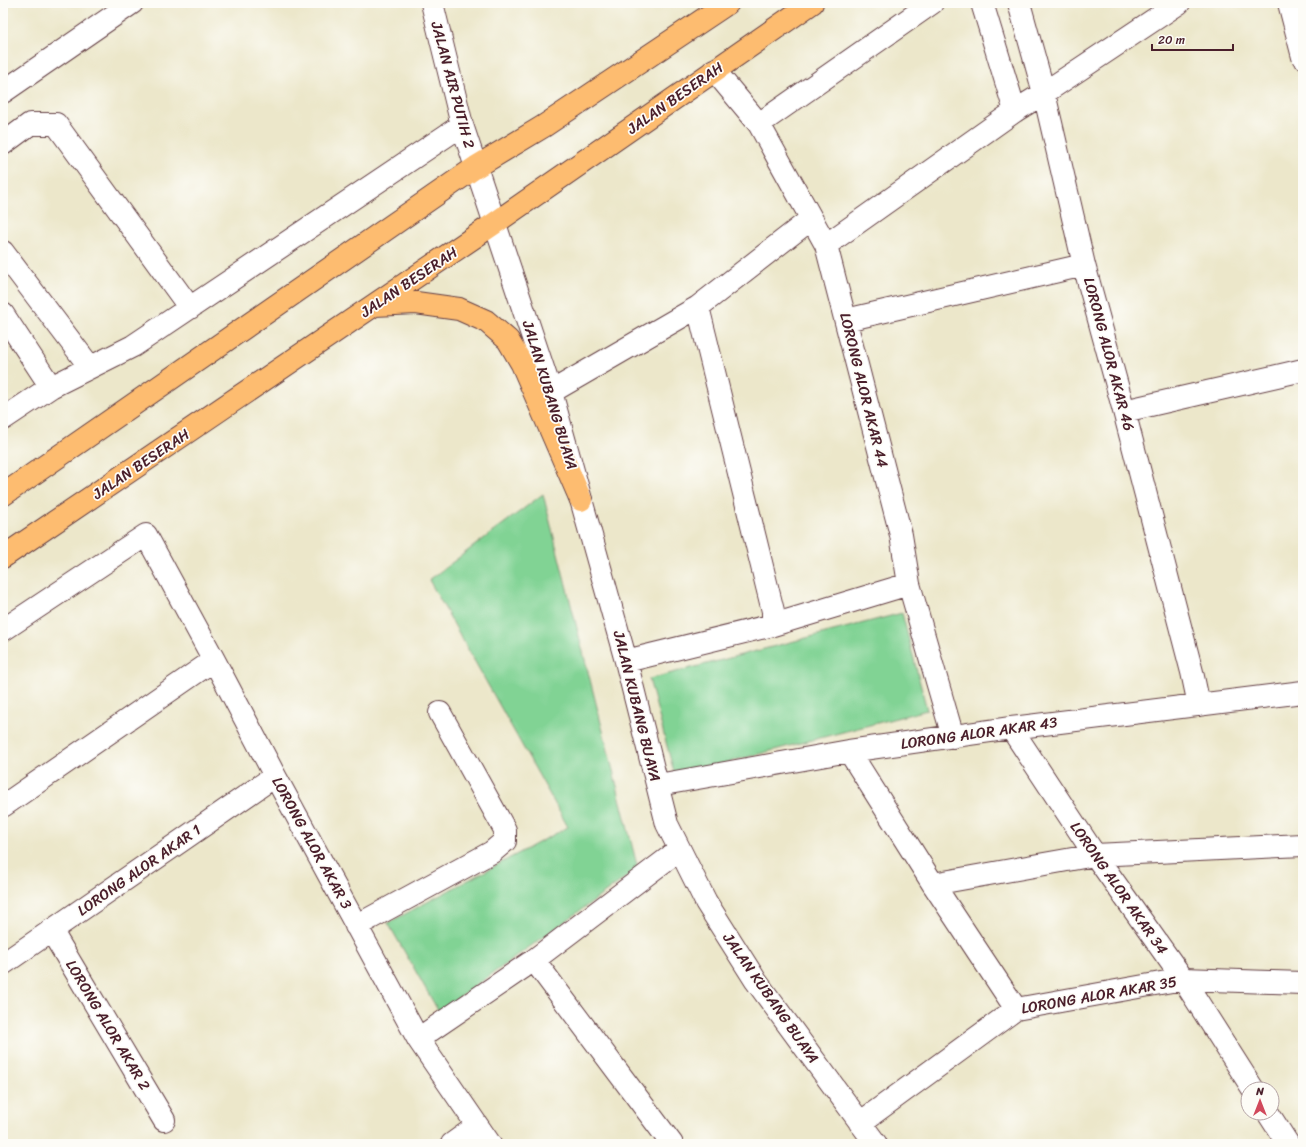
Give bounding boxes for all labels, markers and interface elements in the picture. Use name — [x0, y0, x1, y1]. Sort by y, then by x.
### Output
street label: JALAN AIR PUTIH 2 — [423, 18, 483, 152]
scale bar — [1152, 26, 1233, 52]
text: 20 m — [1158, 29, 1185, 51]
street label: JALAN BESERAH — [620, 55, 729, 142]
street label: JALAN BESERAH — [354, 239, 463, 325]
street label: LORONG ALOR AKAR 46 — [1076, 274, 1142, 434]
street label: LORONG ALOR AKAR 44 — [832, 310, 896, 470]
street label: JALAN KUBANG BUAYA — [515, 316, 585, 473]
street label: JALAN BESERAH — [86, 421, 195, 507]
street label: JALAN KUBANG BUAYA — [605, 627, 668, 784]
street label: LORONG ALOR AKAR 43 — [899, 709, 1059, 757]
street label: LORONG ALOR AKAR 3 — [265, 772, 359, 914]
street label: LORONG ALOR AKAR 34 — [1063, 816, 1175, 960]
street label: LORONG ALOR AKAR 1 — [72, 817, 206, 923]
street label: JALAN KUBANG BUAYA — [715, 926, 826, 1069]
street label: LORONG ALOR AKAR 2 — [59, 955, 158, 1096]
street label: LORONG ALOR AKAR 35 — [1019, 969, 1179, 1021]
north arrow — [1240, 1081, 1280, 1121]
text: N — [1255, 1082, 1264, 1101]

